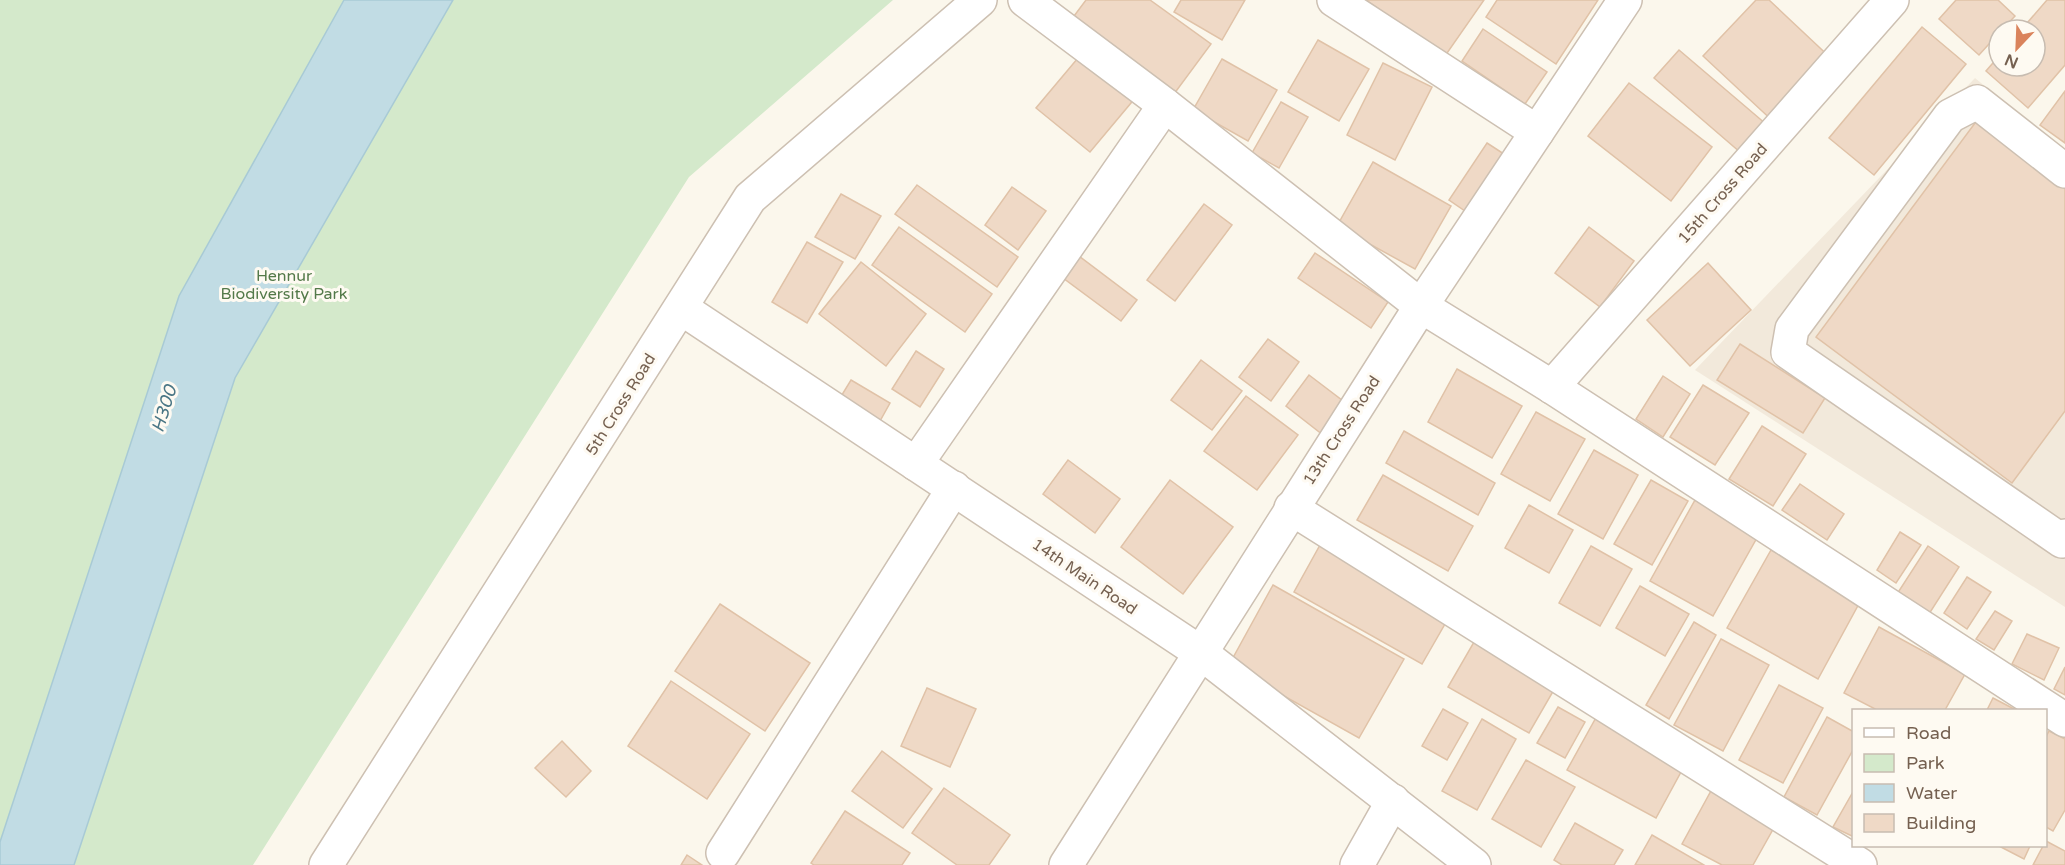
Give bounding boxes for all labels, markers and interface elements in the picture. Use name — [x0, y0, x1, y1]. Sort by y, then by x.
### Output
north arrow — [1987, 18, 2047, 78]
text: N — [2002, 49, 2021, 73]
street label: 15th Cross Road — [1674, 139, 1772, 248]
park label: Hennur Biodiversity Park — [221, 266, 348, 304]
street label: 5th Cross Road — [582, 350, 660, 459]
street label: 13th Cross Road — [1299, 372, 1385, 489]
water label: H300 — [147, 381, 182, 435]
street label: 14th Main Road — [1028, 534, 1141, 619]
legend — [1852, 709, 2047, 847]
text: Road — [1906, 722, 1951, 744]
text: Park — [1906, 752, 1945, 774]
text: Water — [1906, 782, 1957, 804]
text: Building — [1906, 812, 1976, 834]

